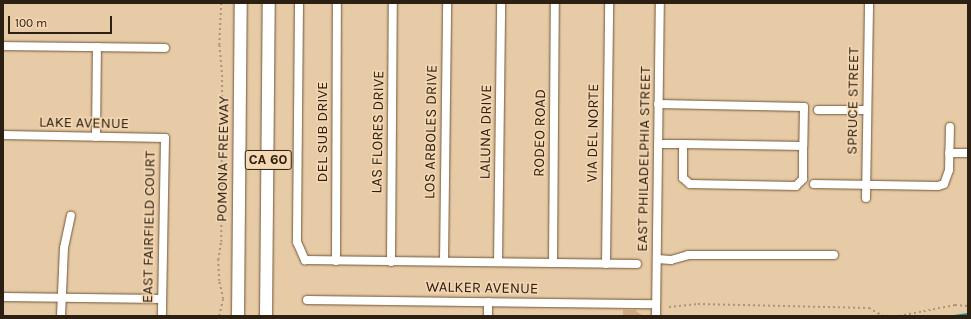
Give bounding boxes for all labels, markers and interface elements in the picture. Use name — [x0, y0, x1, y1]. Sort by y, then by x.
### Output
scale bar — [10, 8, 114, 34]
text: 100 m — [15, 16, 47, 30]
street label: SPRUCE STREET — [843, 47, 863, 155]
street label: LOS ARBOLES DRIVE — [421, 65, 441, 199]
street label: EAST PHILADELPHIA STREET — [633, 66, 655, 252]
street label: LAS FLORES DRIVE — [368, 70, 388, 194]
street label: DEL SUB DRIVE — [314, 82, 332, 182]
street label: VIA DEL NORTE — [583, 83, 603, 183]
street label: LALUNA DRIVE — [476, 84, 496, 180]
street label: RODEO ROAD — [530, 89, 550, 177]
street label: POMONA FREEWAY — [213, 96, 233, 222]
street label: LAKE AVENUE — [39, 113, 129, 133]
road number: CA 60 — [244, 148, 292, 172]
street label: EAST FAIRFIELD COURT — [139, 151, 159, 303]
street label: WALKER AVENUE — [426, 278, 538, 298]

